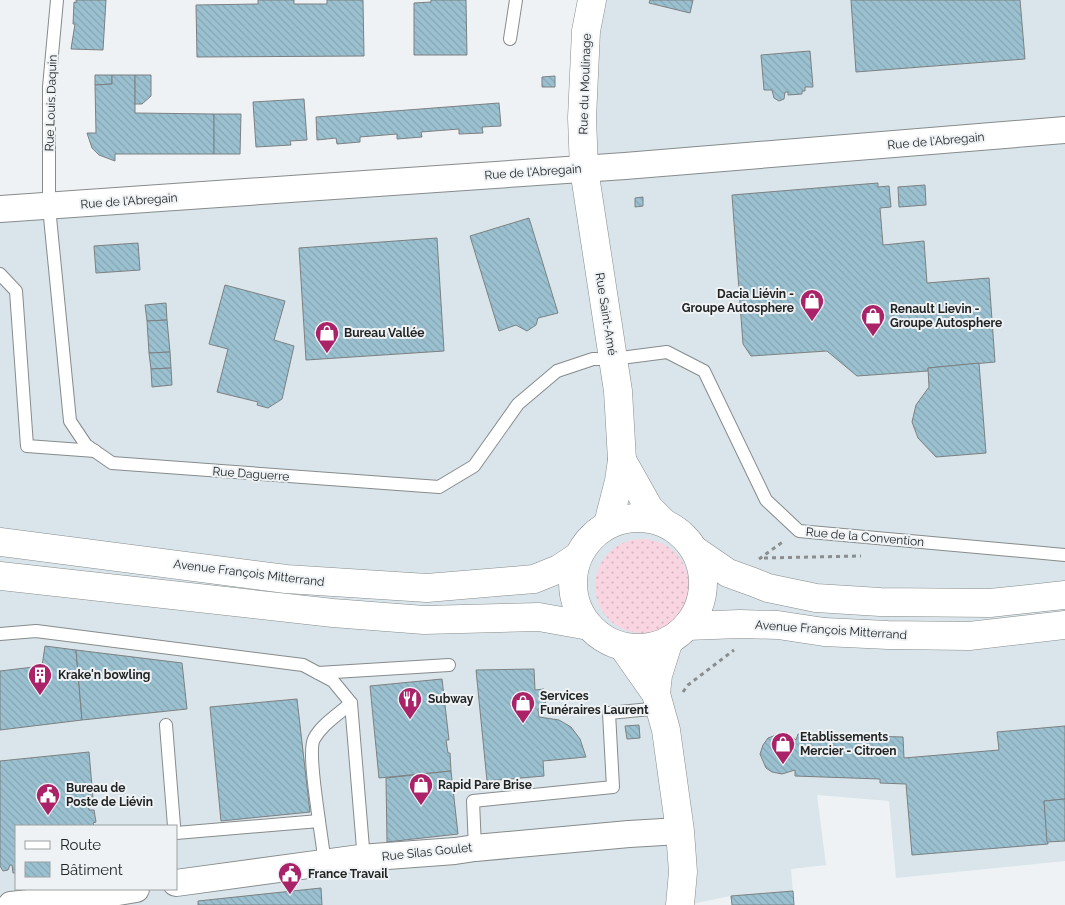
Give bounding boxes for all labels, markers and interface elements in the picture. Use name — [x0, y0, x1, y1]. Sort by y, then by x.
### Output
street label: Rue du Moulinage — [576, 33, 594, 135]
street label: Rue Louis Daquin — [42, 54, 60, 152]
street label: Rue de l'Abregain — [887, 130, 985, 152]
street label: Rue de l'Abregain — [484, 162, 582, 182]
street label: Rue de l'Abregain — [80, 191, 178, 211]
street label: Rue Saint-Amé — [593, 272, 619, 356]
place label: Dacia Liévin - Groupe Autosphere — [682, 287, 794, 315]
shop icon: Dacia Liévin - Groupe Autosphere — [799, 288, 825, 322]
place label: Renault Lievin - Groupe Autosphere — [890, 302, 1002, 330]
shop icon: Renault Lievin - Groupe Autosphere — [860, 303, 886, 337]
shop icon: Bureau Vallée — [314, 320, 340, 354]
place label: Bureau Vallée — [344, 326, 424, 340]
street label: Rue Daguerre — [212, 464, 290, 484]
street label: Rue de la Convention — [805, 525, 925, 549]
street label: Avenue François Mitterrand — [173, 557, 325, 589]
street label: Avenue François Mitterrand — [755, 618, 907, 642]
building icon: Krake'n bowling — [27, 662, 53, 696]
place label: Krake'n bowling — [58, 668, 150, 682]
restaurant icon: Subway — [397, 686, 423, 720]
place label: Services Funéraires Laurent — [540, 689, 649, 717]
shop icon: Services Funéraires Laurent — [510, 690, 536, 724]
place label: Subway — [428, 692, 474, 706]
place label: Etablissements Mercier - Citroen — [800, 730, 896, 758]
shop icon: Etablissements Mercier - Citroen — [770, 731, 796, 765]
shop icon: Rapid Pare Brise — [408, 772, 434, 806]
place label: Rapid Pare Brise — [438, 778, 532, 792]
place label: Bureau de Poste de Liévin — [66, 781, 153, 809]
public building icon: Bureau de Poste de Liévin — [35, 782, 61, 816]
legend — [15, 825, 178, 890]
text: Route — [60, 836, 101, 854]
street label: Rue Silas Goulet — [381, 840, 473, 864]
text: Bâtiment — [60, 861, 123, 879]
public building icon: France Travail — [277, 861, 303, 895]
place label: France Travail — [308, 867, 388, 881]

